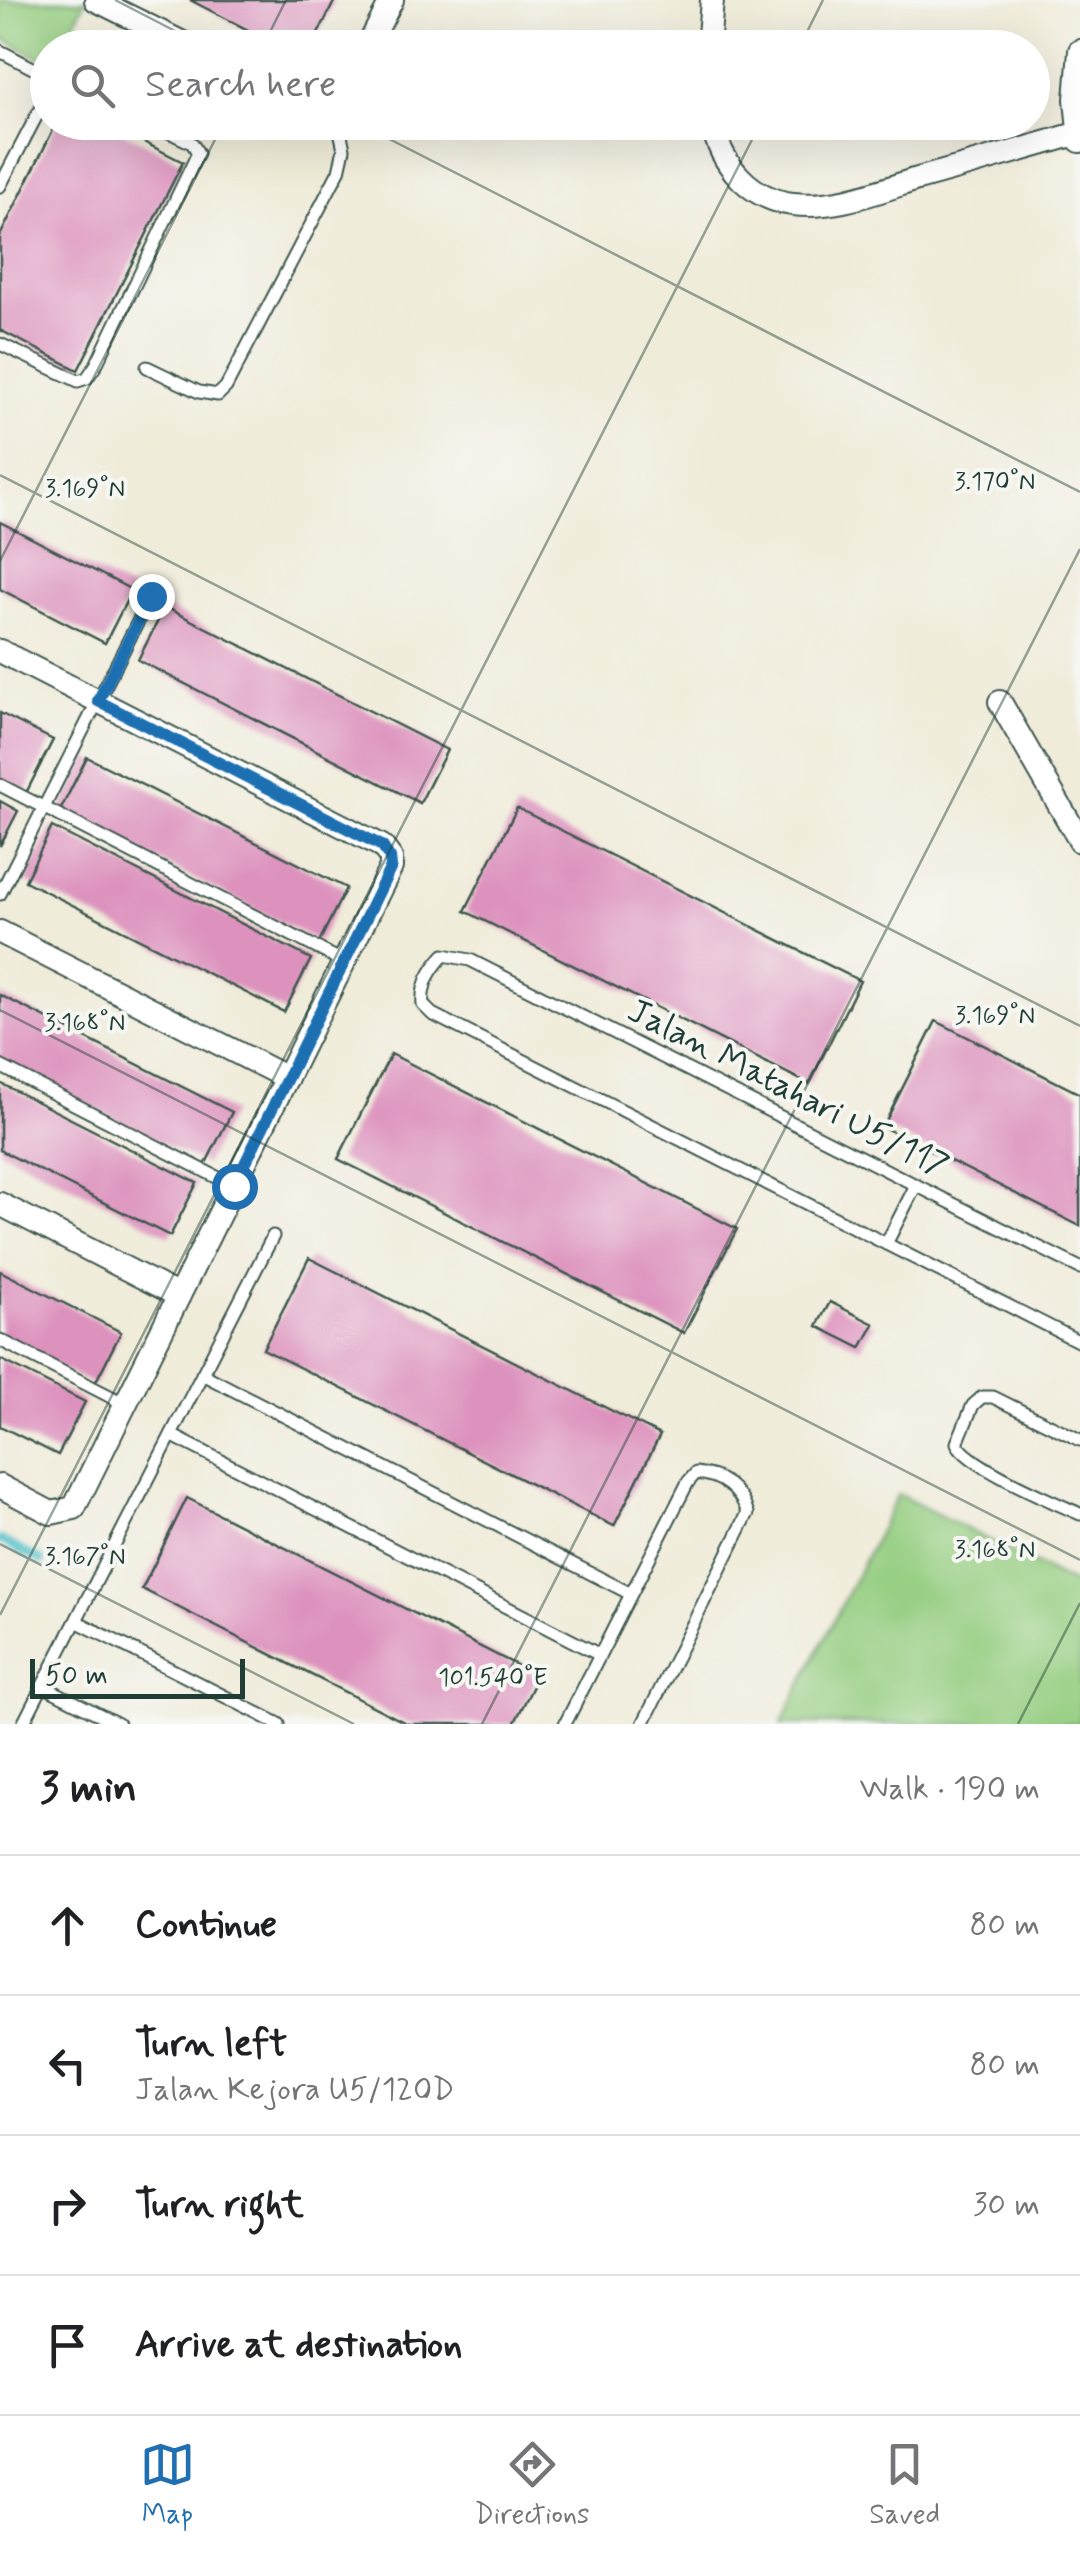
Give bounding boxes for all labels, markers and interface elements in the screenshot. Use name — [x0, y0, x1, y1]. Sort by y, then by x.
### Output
search box — [30, 30, 1050, 140]
icon: search — [65, 58, 120, 113]
text: Search here — [145, 61, 336, 110]
text: 3.170°N — [954, 466, 1036, 499]
text: 3.169°N — [45, 473, 125, 506]
route end — [129, 574, 175, 620]
street label: Jalan Matahari U5/117 — [620, 988, 956, 1190]
text: 3.169°N — [955, 1000, 1035, 1033]
text: 3.168°N — [45, 1007, 125, 1040]
route start — [212, 1164, 258, 1210]
text: 3.168°N — [955, 1534, 1035, 1567]
text: 3.167°N — [44, 1541, 126, 1574]
scale bar — [30, 1654, 245, 1698]
text: 50 m — [45, 1658, 108, 1695]
text: 101.540°E — [438, 1662, 548, 1695]
text: 3 min — [40, 1762, 137, 1817]
text: Walk · 190 m — [860, 1768, 1040, 1810]
icon: ahead — [40, 1898, 95, 1953]
text: Continue — [135, 1901, 277, 1950]
text: 80 m — [970, 1904, 1040, 1946]
text: Turn left — [135, 2020, 287, 2069]
icon: left — [40, 2038, 95, 2093]
text: 80 m — [970, 2044, 1040, 2086]
text: Jalan Kejora U5/120D — [135, 2069, 454, 2111]
icon: right — [40, 2178, 95, 2233]
text: Turn right — [135, 2181, 304, 2230]
text: 30 m — [973, 2184, 1040, 2226]
icon: arrive — [40, 2318, 95, 2373]
text: Arrive at destination — [135, 2321, 462, 2370]
tab: Map — [140, 2437, 195, 2534]
tab: Directions — [475, 2437, 590, 2534]
tab: Saved — [869, 2437, 940, 2534]

